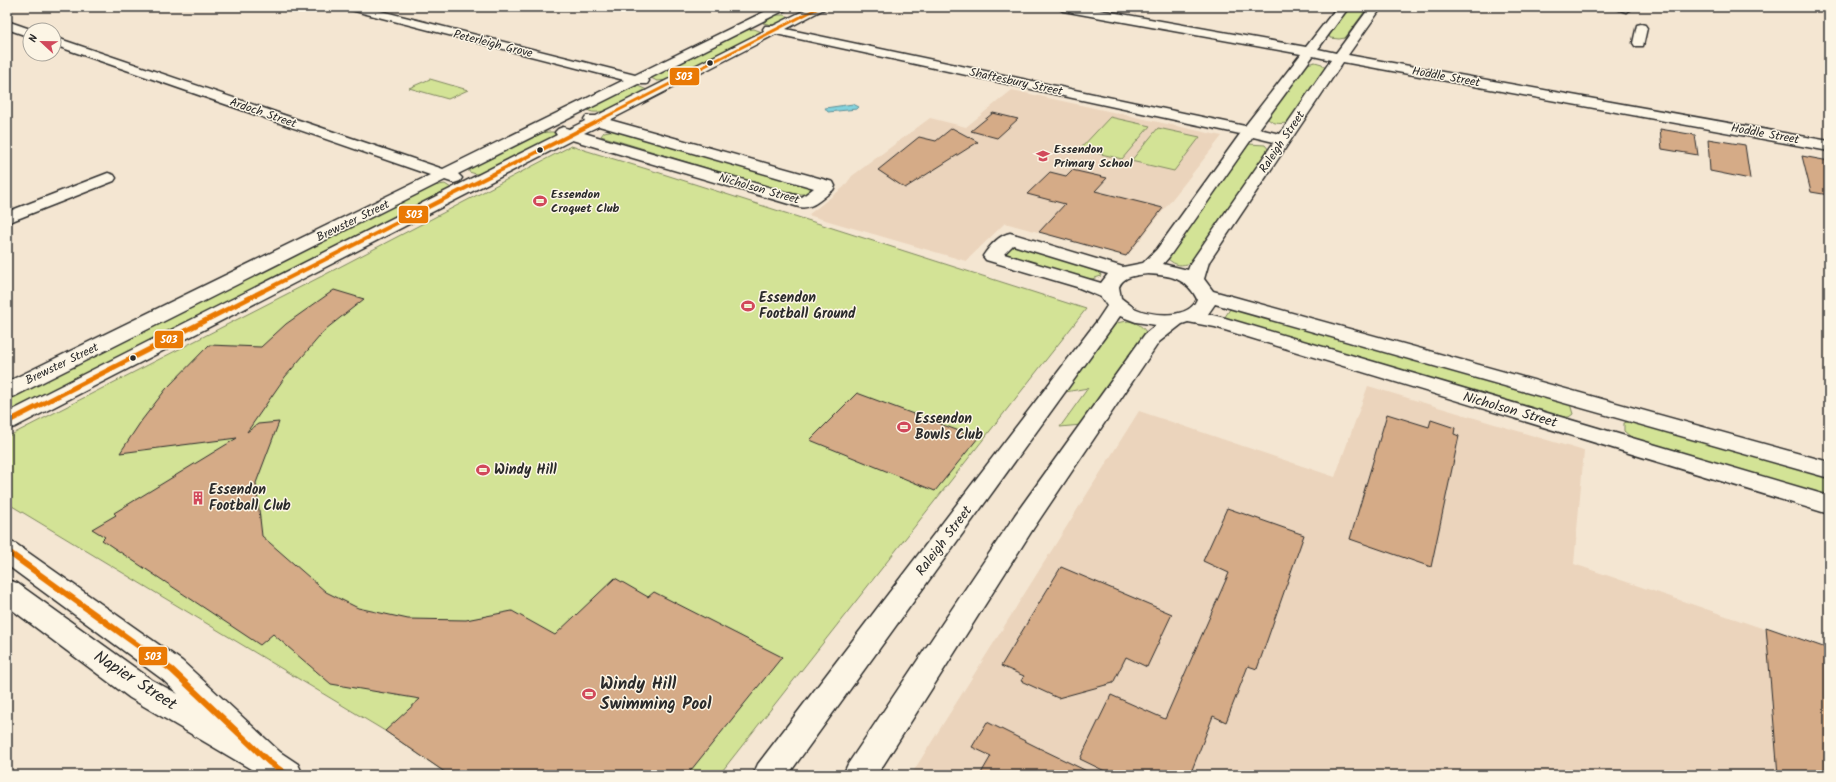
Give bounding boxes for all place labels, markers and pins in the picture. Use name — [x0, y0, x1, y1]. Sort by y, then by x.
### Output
unlabelled marker — [705, 58, 715, 68]
place label: Essendon Primary School — [1054, 140, 1133, 173]
unlabelled marker — [535, 145, 545, 155]
school or university icon: Essendon Primary School — [1035, 148, 1051, 164]
place label: Essendon Croquet Club — [551, 185, 620, 218]
sports icon: Essendon Croquet Club — [532, 193, 548, 209]
place label: Essendon Football Ground — [759, 287, 856, 325]
sports icon: Essendon Football Ground — [740, 298, 756, 314]
unlabelled marker — [128, 353, 138, 363]
place label: Essendon Bowls Club — [915, 408, 983, 446]
sports icon: Essendon Bowls Club — [896, 419, 912, 435]
place label: Windy Hill — [494, 459, 557, 481]
sports icon: Windy Hill — [475, 462, 491, 478]
place label: Essendon Football Club — [209, 479, 291, 517]
building icon: Essendon Football Club — [190, 490, 206, 506]
place label: Windy Hill Swimming Pool — [600, 671, 712, 718]
sports icon: Windy Hill Swimming Pool — [581, 686, 597, 702]

